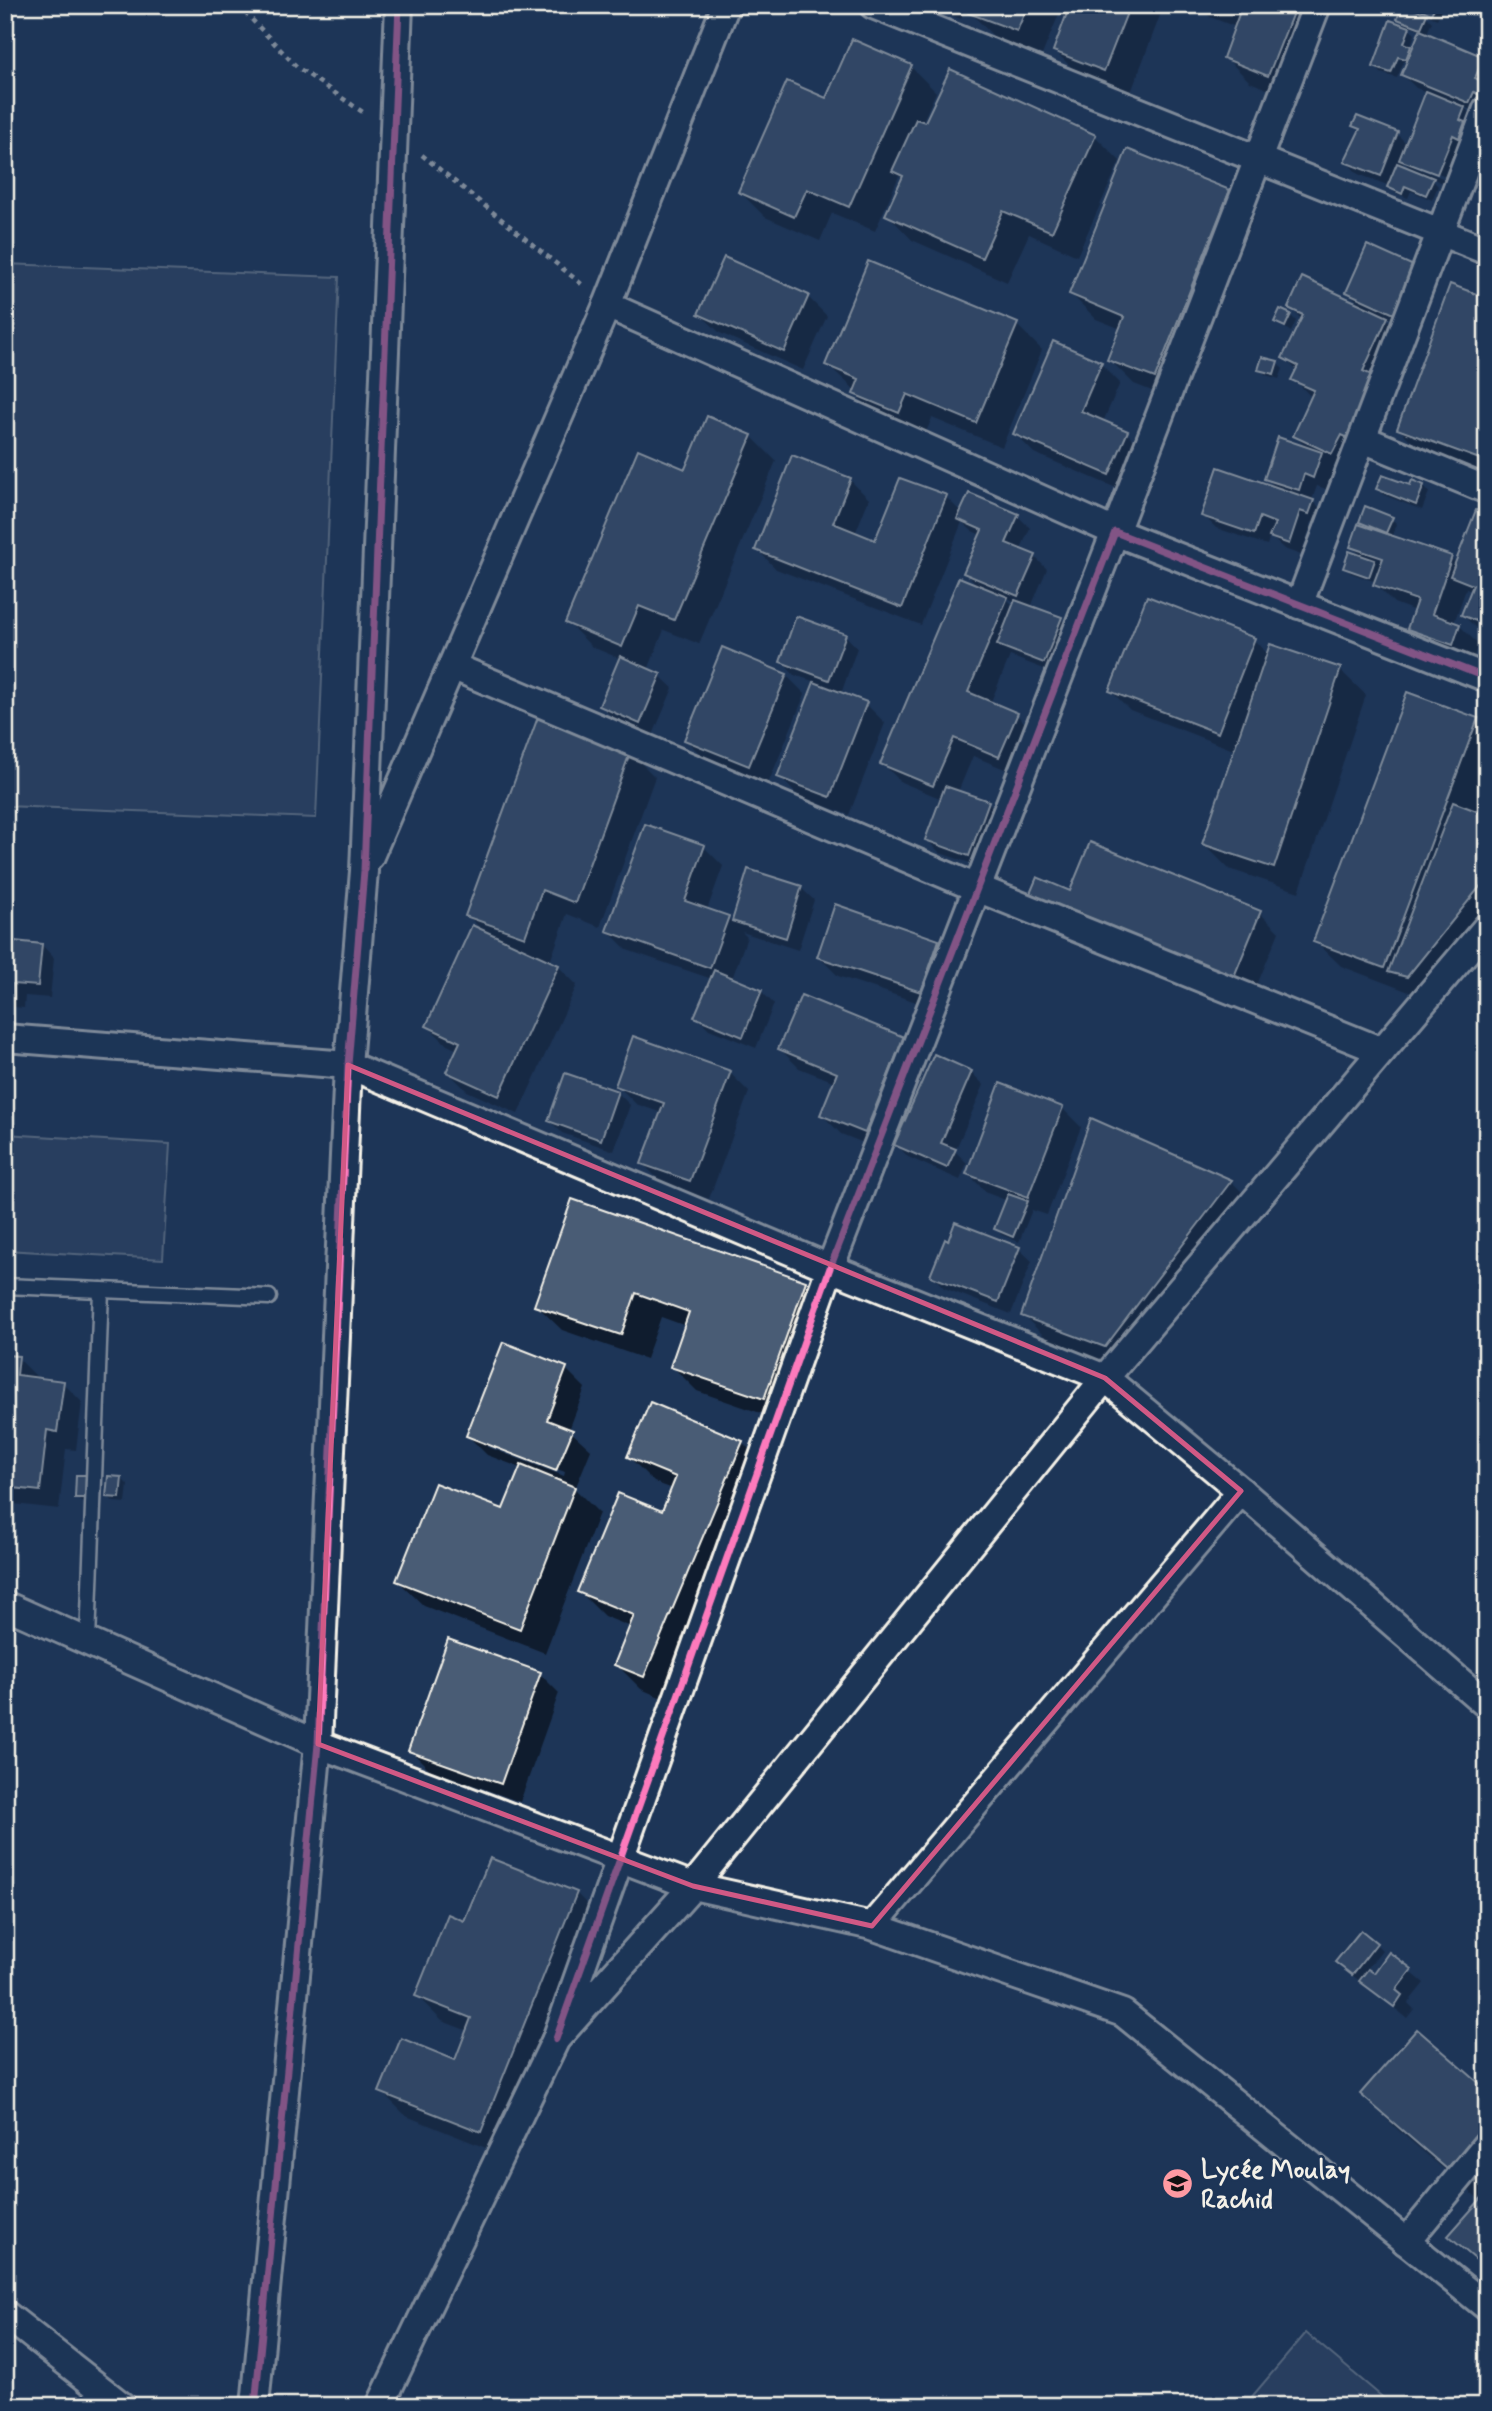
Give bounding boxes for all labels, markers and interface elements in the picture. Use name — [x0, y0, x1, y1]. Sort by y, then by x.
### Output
place label: Lycée Moulay Rachid — [1201, 2154, 1350, 2218]
school or university icon: Lycée Moulay Rachid — [1161, 2167, 1195, 2201]

